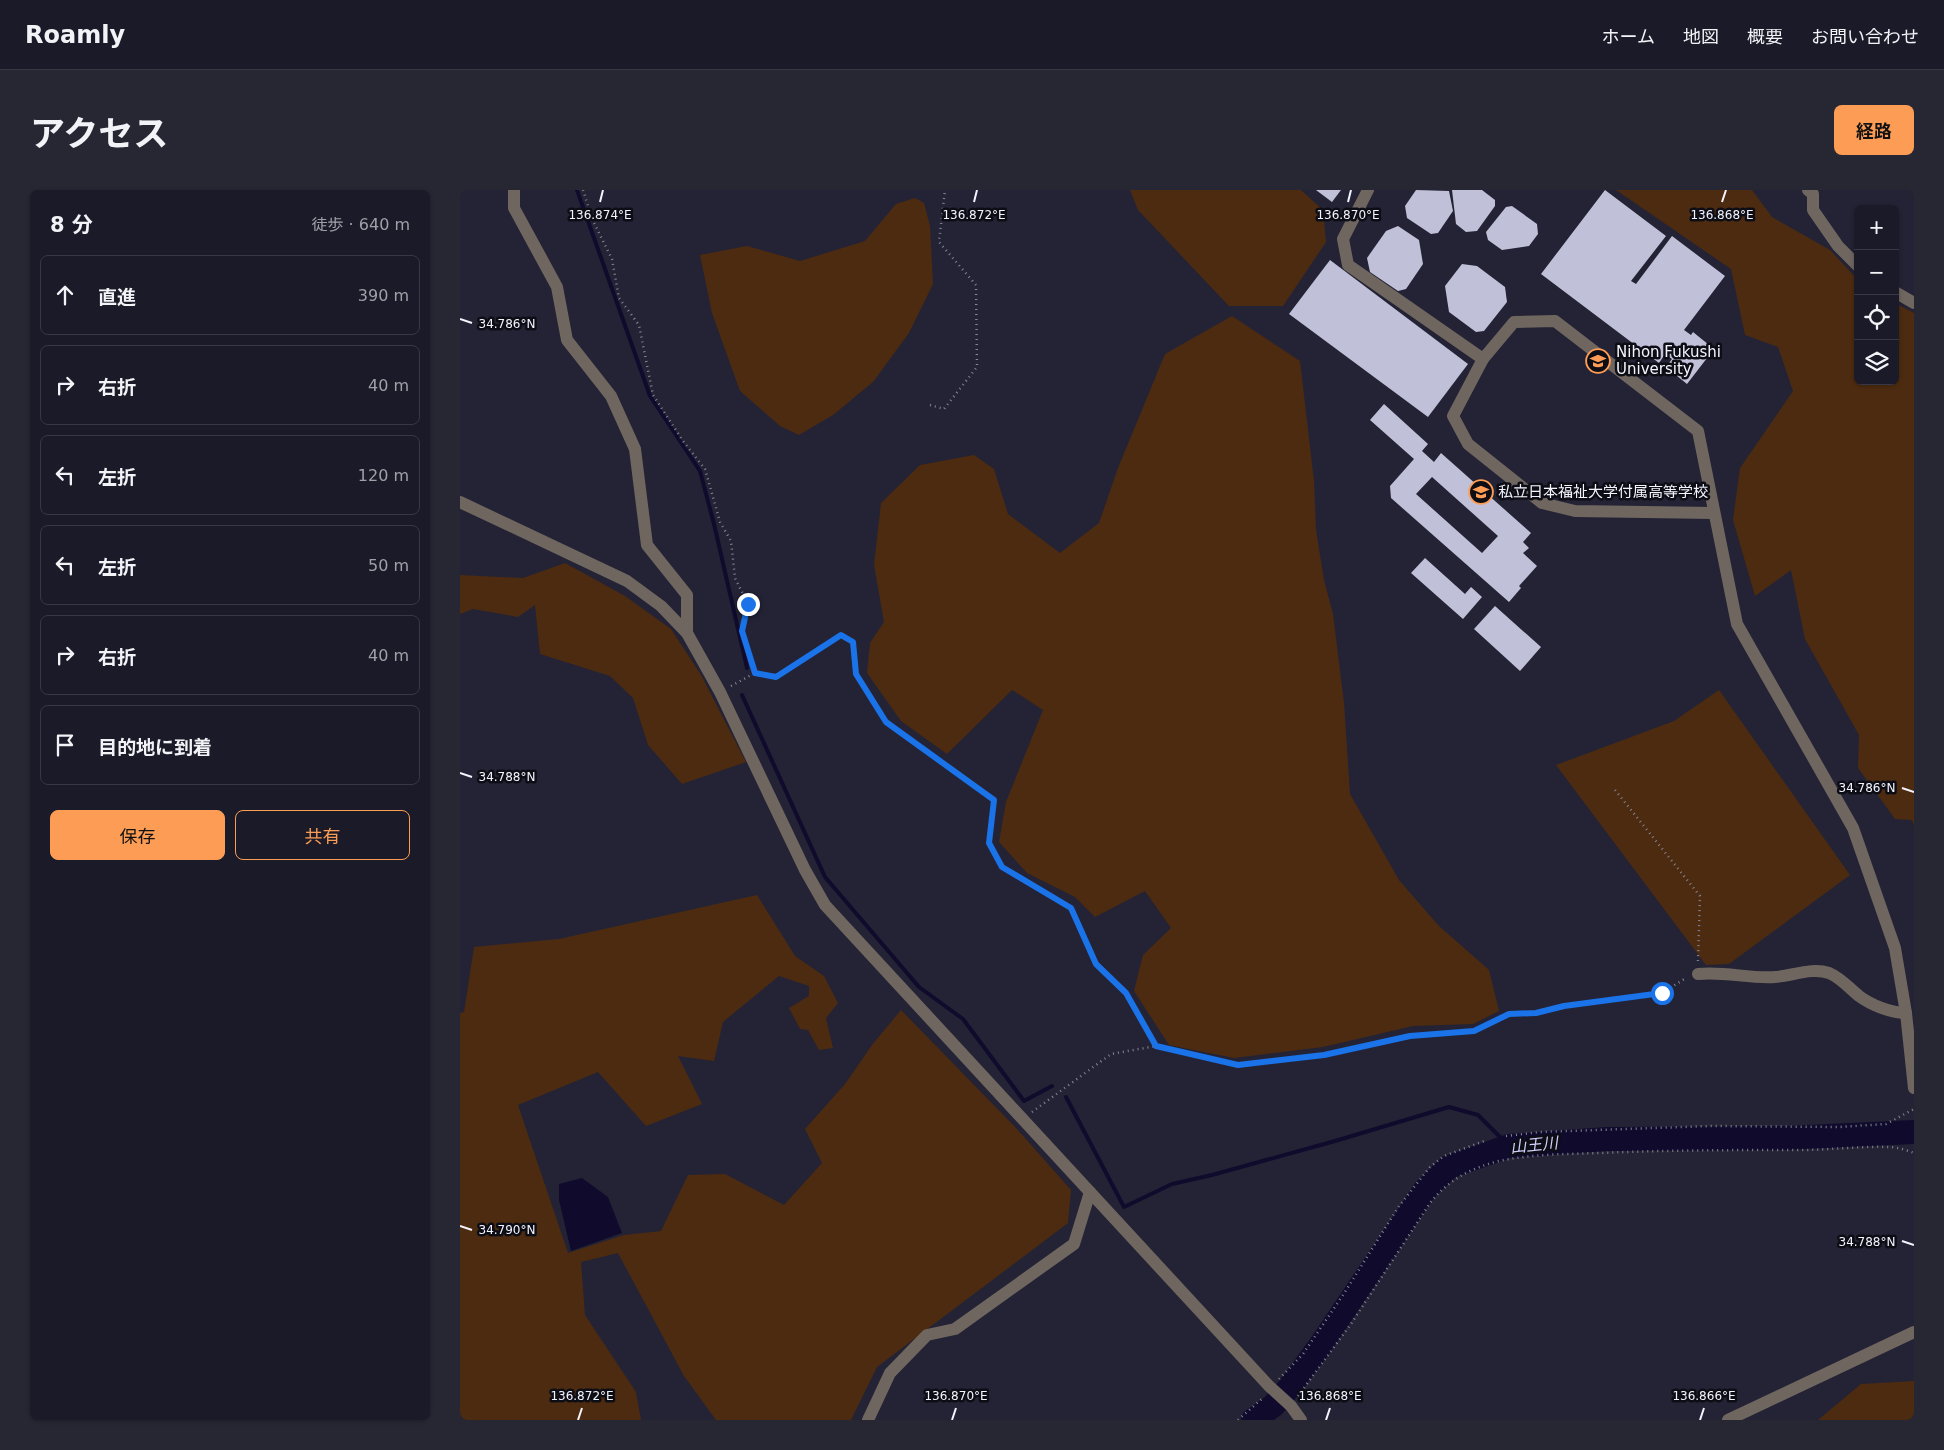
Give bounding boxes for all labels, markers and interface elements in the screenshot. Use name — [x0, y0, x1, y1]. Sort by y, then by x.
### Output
text: Roamly — [25, 21, 125, 49]
text: ホーム — [1602, 26, 1655, 47]
text: 地図 — [1683, 26, 1719, 47]
text: 概要 — [1747, 26, 1783, 47]
text: お問い合わせ — [1811, 26, 1919, 47]
button: 経路 — [1834, 105, 1914, 155]
text: アクセス — [30, 114, 168, 154]
map controls — [1854, 205, 1899, 385]
button: + — [1854, 205, 1899, 250]
text: 136.874°E — [568, 208, 632, 222]
text: 136.872°E — [942, 208, 1006, 222]
text: 136.870°E — [1316, 208, 1380, 222]
text: 136.868°E — [1690, 208, 1754, 222]
text: 8 分 — [50, 213, 93, 237]
text: 徒歩 · 640 m — [312, 215, 410, 234]
button: − — [1854, 250, 1899, 295]
icon: ahead — [51, 281, 79, 309]
text: 直進 — [98, 286, 136, 308]
text: 390 m — [358, 286, 409, 305]
button: locate — [1854, 295, 1899, 340]
text: 34.786°N — [479, 317, 535, 331]
button: layers — [1854, 340, 1899, 385]
place label: Nihon Fukushi University — [1616, 343, 1721, 378]
school or university icon: Nihon Fukushi University — [1585, 348, 1611, 374]
icon: right — [51, 371, 79, 399]
text: 右折 — [98, 376, 136, 398]
text: 40 m — [368, 376, 409, 395]
icon: left — [51, 461, 79, 489]
text: 左折 — [98, 466, 136, 488]
text: 120 m — [358, 466, 409, 485]
school or university icon: 私立日本福祉大学付属高等学校 — [1468, 479, 1494, 505]
place label: 私立日本福祉大学付属高等学校 — [1498, 483, 1708, 501]
icon: left — [51, 551, 79, 579]
text: 左折 — [98, 556, 136, 578]
text: 50 m — [368, 556, 409, 575]
route end — [737, 593, 760, 616]
icon: right — [51, 641, 79, 669]
text: 右折 — [98, 646, 136, 668]
text: 40 m — [368, 646, 409, 665]
icon: arrive — [51, 731, 79, 759]
text: 目的地に到着 — [98, 736, 212, 758]
text: 34.788°N — [479, 770, 535, 784]
text: 34.786°N — [1839, 781, 1895, 795]
button: 保存 — [50, 810, 225, 860]
button: 共有 — [235, 810, 410, 860]
route start — [1651, 982, 1674, 1005]
water label: 山王川 — [1509, 1133, 1561, 1157]
text: 34.790°N — [479, 1223, 535, 1237]
text: 34.788°N — [1839, 1235, 1895, 1249]
text: 136.872°E — [550, 1389, 614, 1403]
text: 136.870°E — [924, 1389, 988, 1403]
text: 136.868°E — [1298, 1389, 1362, 1403]
text: 136.866°E — [1672, 1389, 1736, 1403]

